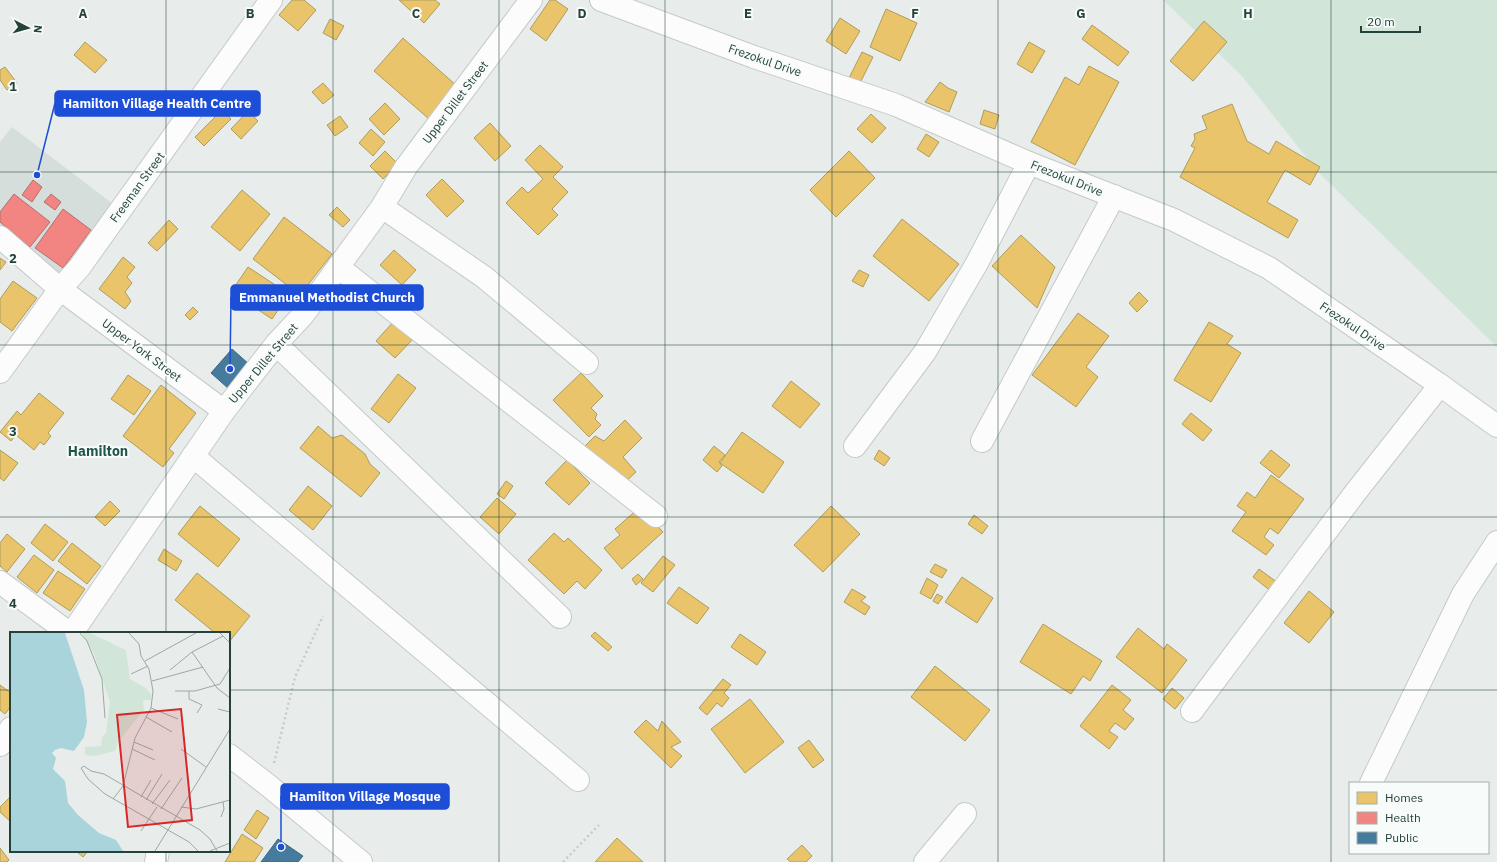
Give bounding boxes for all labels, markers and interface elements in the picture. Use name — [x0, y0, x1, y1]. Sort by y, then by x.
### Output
text: A — [79, 5, 88, 22]
text: B — [246, 5, 255, 22]
text: C — [412, 5, 421, 22]
text: D — [577, 5, 587, 22]
text: E — [744, 5, 752, 22]
text: F — [911, 5, 919, 22]
text: G — [1076, 5, 1086, 22]
text: H — [1243, 5, 1253, 22]
north arrow — [8, 8, 48, 48]
scale bar — [1361, 8, 1420, 34]
text: 20 m — [1367, 14, 1395, 29]
text: N — [31, 24, 45, 34]
street label: Frezokul Drive — [726, 40, 804, 80]
street label: Upper Dillet Street — [419, 58, 491, 146]
text: 1 — [9, 78, 17, 95]
callout: Hamilton Village Health Centre — [55, 91, 260, 116]
text: Hamilton Village Health Centre — [63, 95, 251, 112]
street label: Freeman Street — [106, 149, 168, 225]
street label: Frezokul Drive — [1029, 157, 1106, 199]
text: 2 — [9, 250, 17, 267]
callout: Emmanuel Methodist Church — [231, 285, 423, 310]
text: Emmanuel Methodist Church — [239, 289, 415, 306]
street label: Frezokul Drive — [1317, 298, 1389, 354]
street label: Upper York Street — [99, 315, 185, 385]
street label: Upper Dillet Street — [225, 320, 301, 406]
text: 3 — [9, 423, 17, 440]
district label: Hamilton — [68, 442, 128, 460]
text: 4 — [9, 595, 17, 612]
inset map — [10, 632, 230, 852]
legend — [1349, 782, 1489, 854]
callout: Hamilton Village Mosque — [281, 784, 449, 809]
text: Hamilton Village Mosque — [289, 788, 441, 805]
text: Homes — [1385, 790, 1423, 805]
text: Health — [1385, 810, 1421, 825]
text: Public — [1385, 830, 1418, 845]

